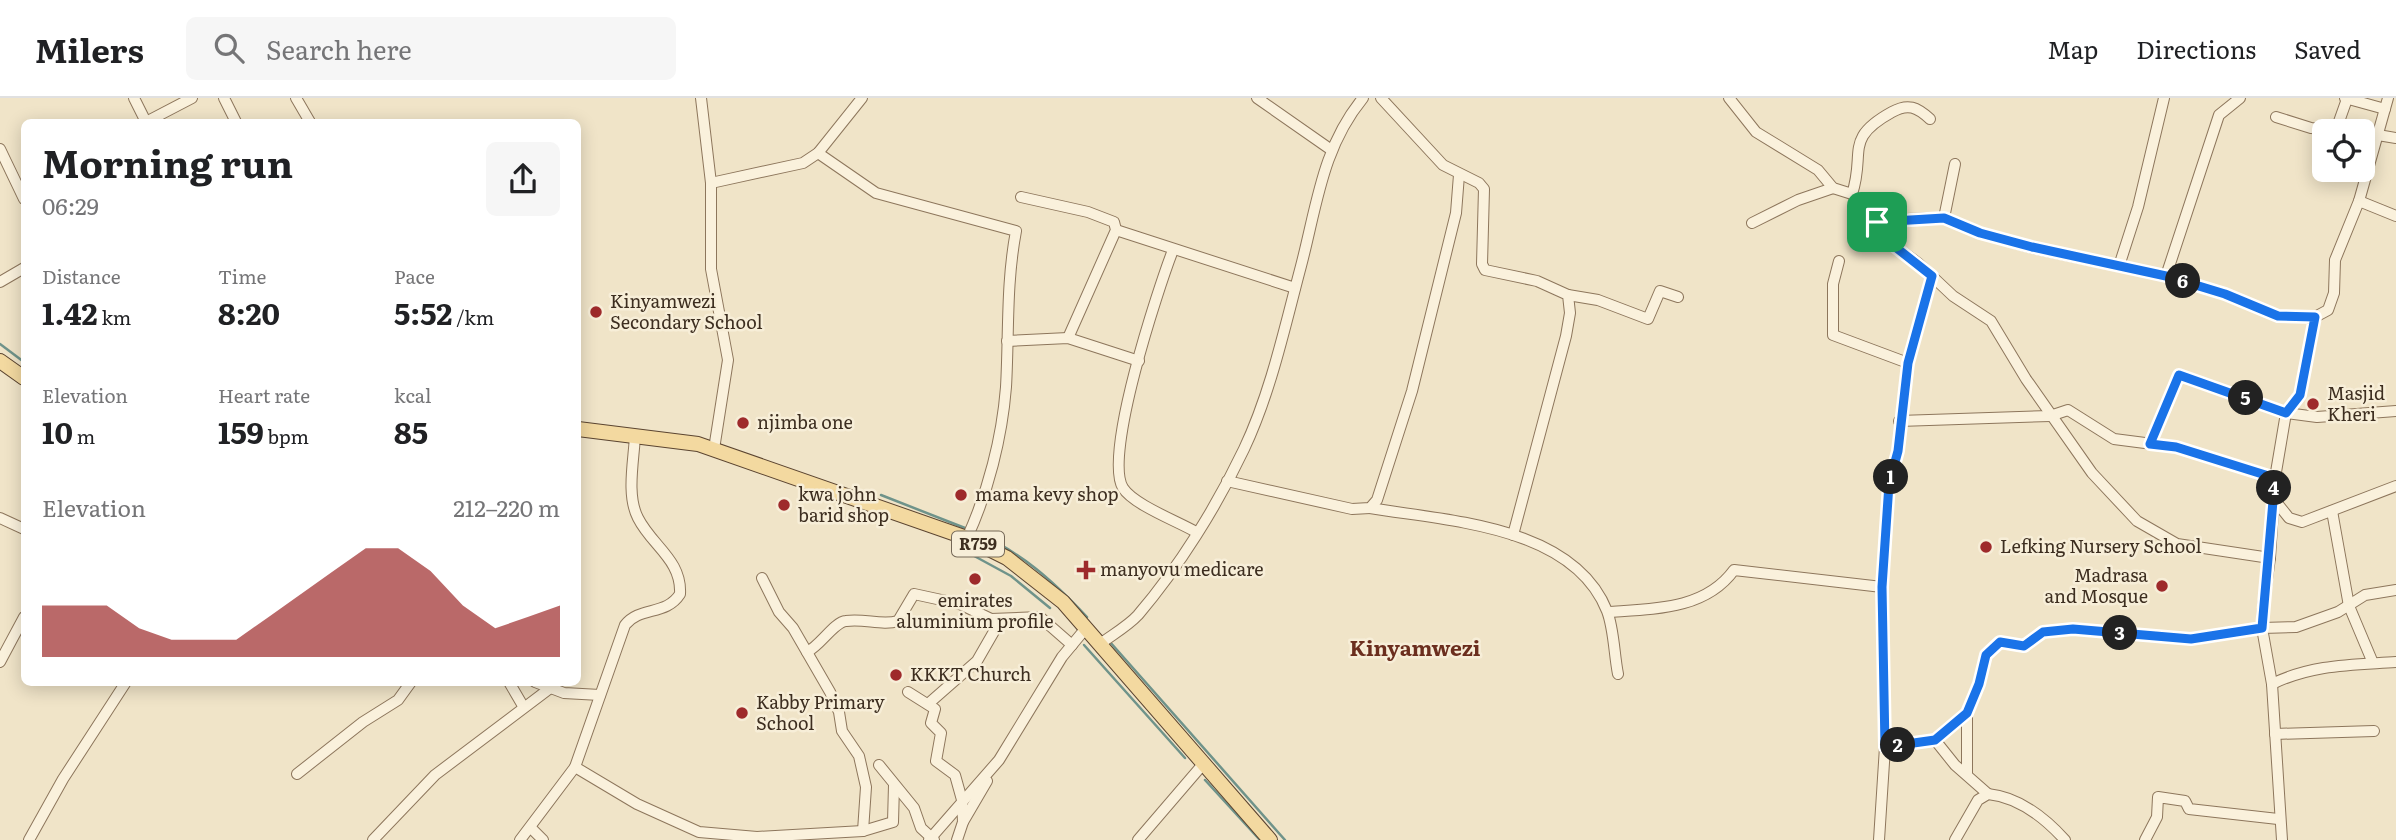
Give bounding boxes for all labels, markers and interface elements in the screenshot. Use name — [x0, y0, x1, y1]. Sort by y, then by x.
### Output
search box — [186, 17, 676, 80]
text: Milers — [35, 24, 144, 73]
icon: search — [210, 29, 248, 67]
text: Search here — [266, 29, 412, 68]
text: Map — [2047, 31, 2098, 66]
text: Directions — [2136, 31, 2256, 66]
text: Saved — [2294, 31, 2361, 66]
map controls — [2312, 119, 2375, 182]
button: locate — [2312, 119, 2375, 182]
text: Morning run — [42, 133, 293, 190]
button: share — [486, 142, 560, 216]
text: 06:29 — [42, 188, 99, 222]
pin — [1847, 192, 1907, 252]
icon: arrive — [1858, 203, 1896, 241]
text: Distance — [42, 262, 121, 290]
text: Time — [218, 262, 266, 290]
text: Pace — [394, 262, 435, 290]
pin: 6 — [2166, 264, 2200, 298]
text: 6 — [2177, 266, 2188, 294]
place label: Kinyamwezi Secondary School — [610, 287, 762, 335]
text: 1.42 — [42, 290, 98, 334]
text: 8:20 — [218, 290, 280, 334]
text: 5:52 — [394, 290, 452, 334]
text: km — [98, 303, 131, 331]
text: /km — [452, 303, 494, 331]
marker: Kinyamwezi Secondary School — [588, 304, 604, 320]
place label: Masjid Kheri — [2327, 379, 2385, 427]
pin: 5 — [2228, 380, 2264, 416]
text: Elevation — [42, 381, 128, 409]
text: Heart rate — [218, 381, 310, 409]
text: kcal — [394, 381, 431, 409]
text: 5 — [2240, 383, 2251, 411]
marker: Masjid Kheri — [2305, 396, 2321, 412]
place label: njimba one — [757, 408, 853, 435]
text: 10 — [42, 409, 73, 453]
text: 159 — [218, 409, 264, 453]
text: 85 — [394, 409, 428, 453]
marker: njimba one — [735, 415, 751, 431]
text: m — [73, 422, 95, 450]
text: bpm — [264, 422, 309, 450]
pin: 1 — [1874, 460, 1909, 494]
text: 1 — [1887, 462, 1894, 490]
pin: 4 — [2256, 470, 2292, 506]
text: 4 — [2268, 473, 2279, 501]
place label: kwa john barid shop — [798, 480, 889, 528]
place label: mama kevy shop — [975, 480, 1119, 507]
marker: mama kevy shop — [953, 487, 969, 503]
text: Elevation — [42, 490, 146, 524]
text: 212–220 m — [453, 490, 560, 524]
marker: kwa john barid shop — [776, 497, 792, 513]
road number: R759 — [952, 532, 1004, 556]
place label: Lefking Nursery School — [2000, 532, 2202, 559]
marker: Lefking Nursery School — [1978, 539, 1994, 555]
place label: manyovu medicare — [1100, 555, 1264, 582]
place label: Madrasa and Mosque — [2045, 561, 2148, 609]
marker: manyovu medicare — [1078, 562, 1094, 578]
marker: emirates aluminium profile — [967, 571, 983, 587]
marker: Madrasa and Mosque — [2154, 578, 2170, 594]
place label: emirates aluminium profile — [896, 586, 1054, 634]
pin: 3 — [2102, 616, 2138, 650]
text: 3 — [2114, 618, 2125, 646]
district label: Kinyamwezi — [1349, 631, 1481, 662]
place label: KKKT Church — [910, 660, 1032, 687]
marker: KKKT Church — [888, 667, 904, 683]
place label: Kabby Primary School — [756, 688, 885, 736]
marker: Kabby Primary School — [734, 705, 750, 721]
pin: 2 — [1881, 728, 1916, 762]
text: 2 — [1892, 730, 1903, 758]

